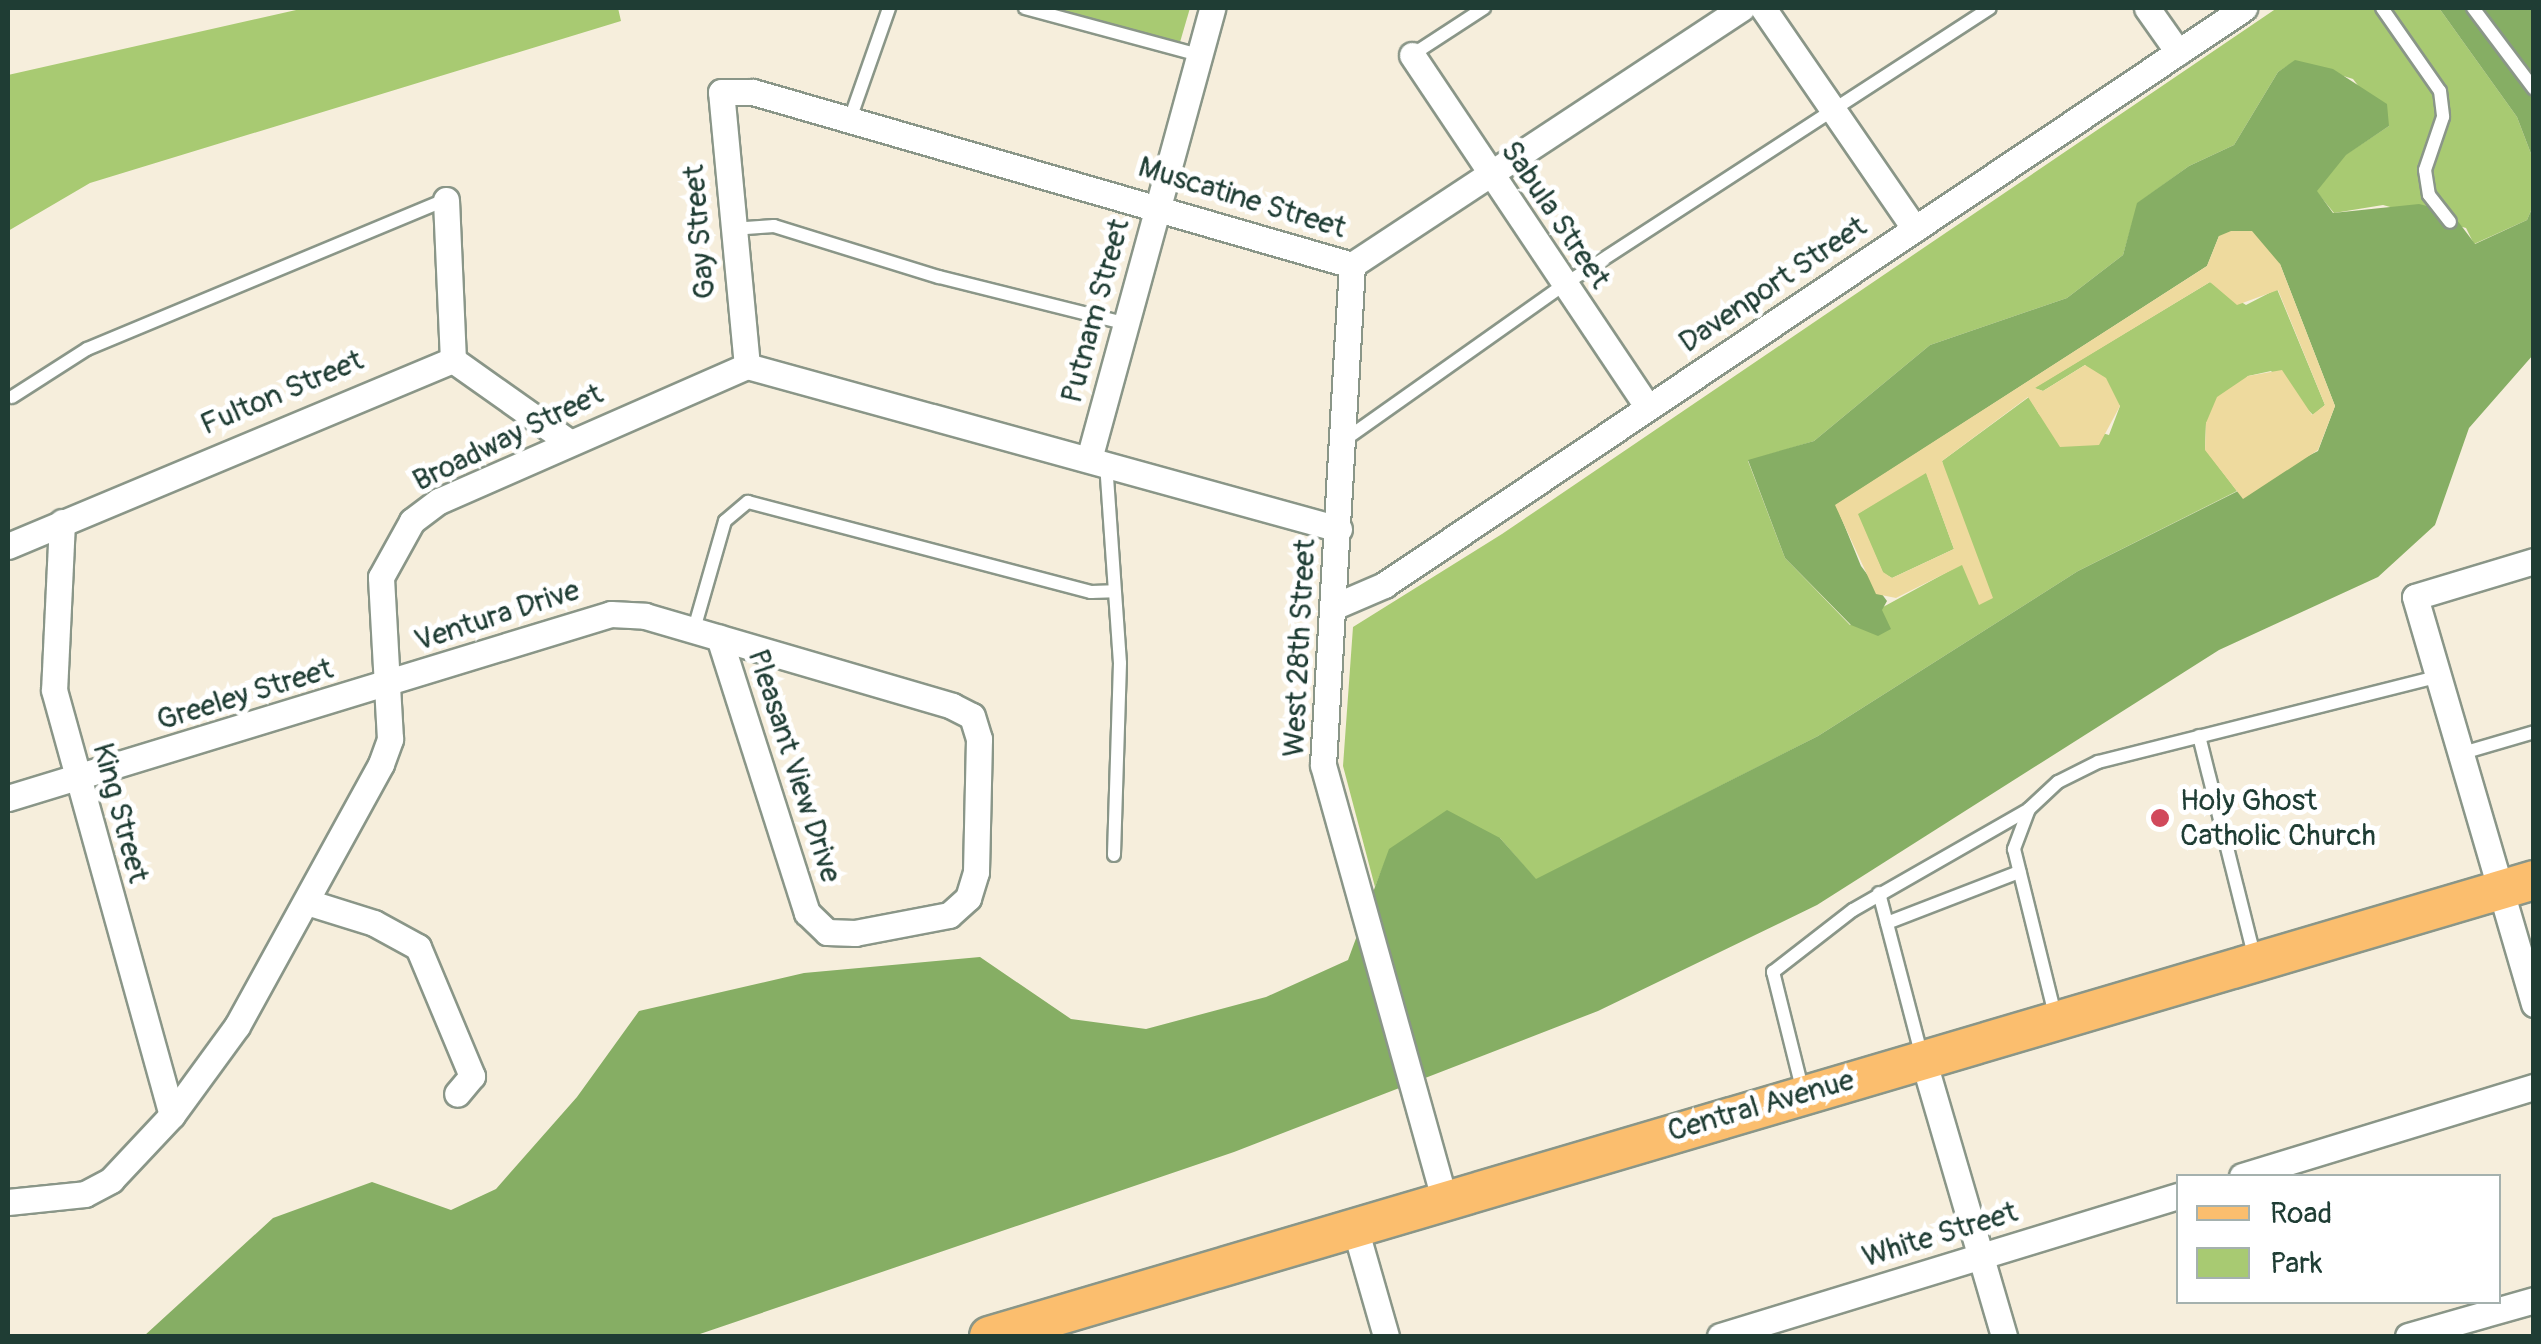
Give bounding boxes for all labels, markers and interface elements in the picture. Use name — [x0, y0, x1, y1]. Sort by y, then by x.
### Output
street label: Sabula Street — [1492, 134, 1618, 296]
street label: Muscatine Street — [1134, 149, 1350, 247]
street label: Gay Street — [676, 163, 724, 301]
street label: Davenport Street — [1672, 209, 1874, 361]
street label: Putnam Street — [1054, 215, 1138, 407]
street label: Fulton Street — [195, 343, 369, 443]
street label: Broadway Street — [407, 377, 609, 499]
street label: West 28th Street — [1276, 538, 1324, 758]
street label: Ventura Drive — [410, 572, 584, 660]
street label: Pleasant View Drive — [739, 645, 849, 887]
street label: Greeley Street — [153, 651, 337, 739]
street label: King Street — [84, 739, 156, 887]
place label: Holy Ghost Catholic Church — [2180, 783, 2376, 854]
marker: Holy Ghost Catholic Church — [2149, 807, 2171, 829]
street label: Central Avenue — [1664, 1062, 1858, 1150]
legend — [2176, 1174, 2501, 1304]
street label: White Street — [1858, 1194, 2022, 1276]
text: Road — [2270, 1195, 2332, 1232]
text: Park — [2270, 1245, 2323, 1282]

